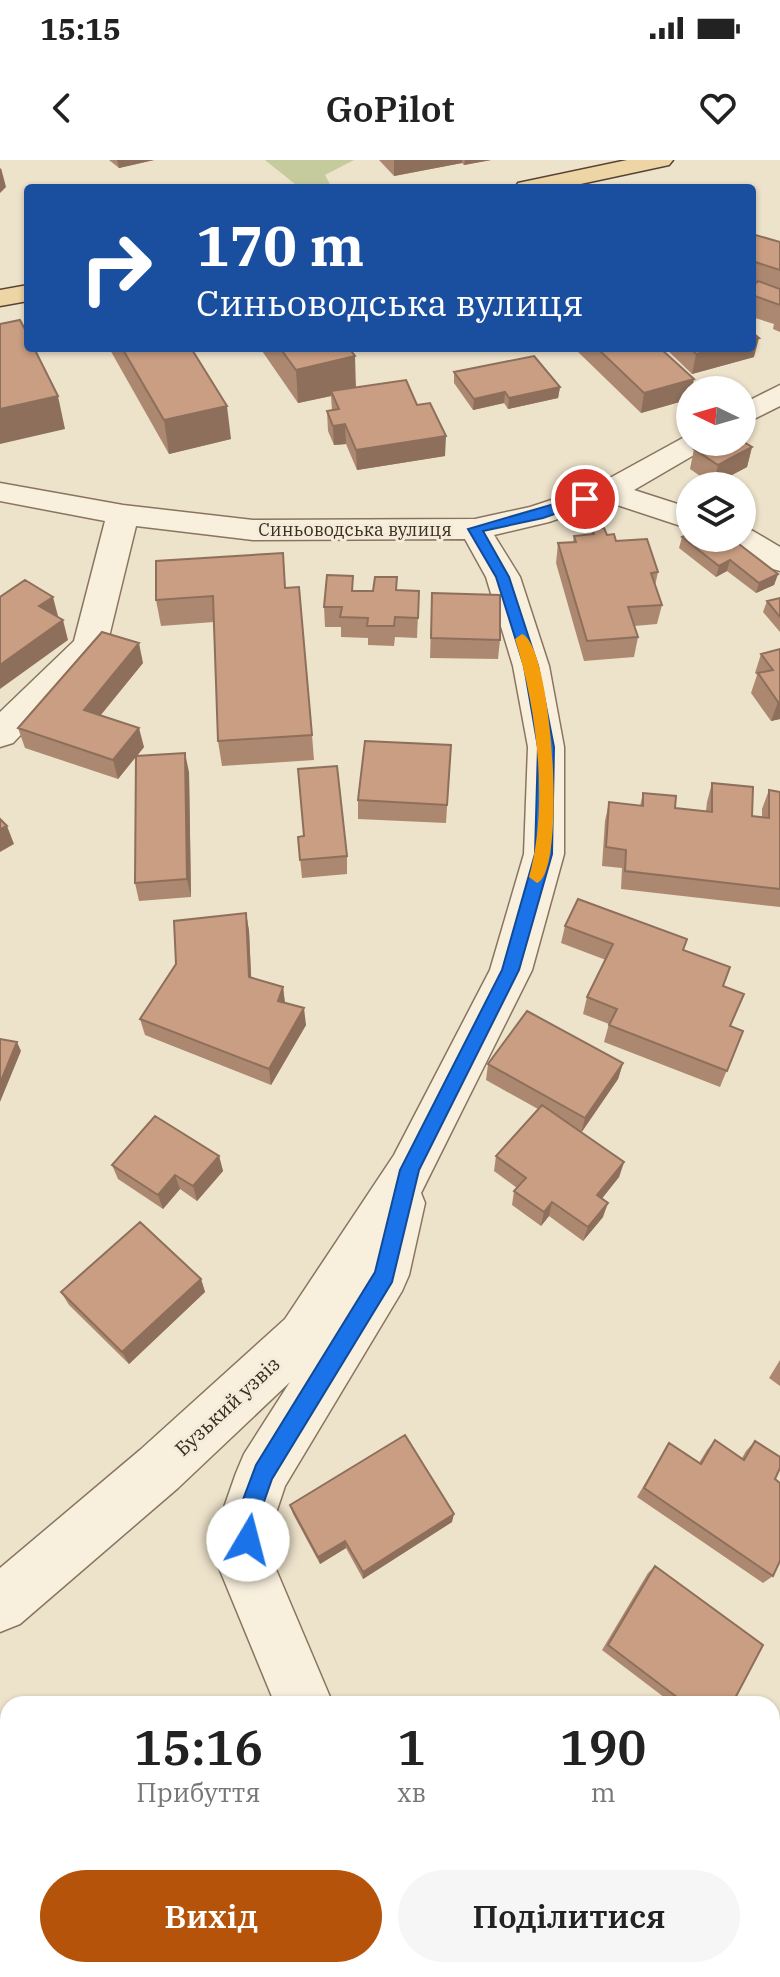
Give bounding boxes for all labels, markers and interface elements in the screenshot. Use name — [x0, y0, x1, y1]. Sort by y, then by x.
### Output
text: 15:15 — [40, 9, 121, 48]
text: GoPilot — [325, 85, 455, 132]
icon: back — [40, 86, 84, 130]
icon: heart — [696, 86, 740, 130]
text: 170 m — [196, 209, 364, 281]
icon: right — [64, 216, 168, 320]
text: Синьоводська вулиця — [196, 279, 583, 326]
north arrow — [676, 376, 756, 456]
map controls — [676, 376, 756, 552]
pin — [551, 465, 619, 533]
button: layers — [676, 472, 756, 552]
icon: arrive — [563, 477, 607, 521]
street label: Синьоводська вулиця — [258, 518, 452, 541]
street label: Бузький узвіз — [169, 1350, 285, 1462]
position arrow — [206, 1498, 290, 1582]
text: 15:16 — [134, 1716, 263, 1778]
text: 1 — [397, 1716, 426, 1778]
text: 190 — [560, 1716, 646, 1778]
text: Прибуття — [136, 1775, 261, 1809]
text: хв — [397, 1775, 426, 1809]
text: m — [591, 1775, 615, 1809]
button: Вихід — [40, 1870, 382, 1962]
button: Поділитися — [398, 1870, 740, 1962]

